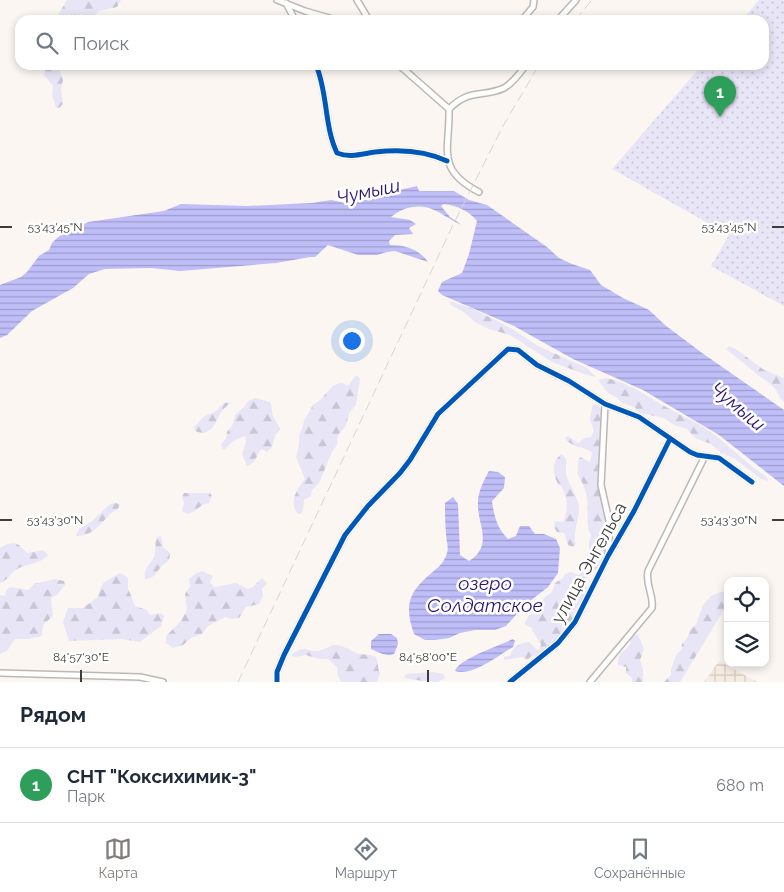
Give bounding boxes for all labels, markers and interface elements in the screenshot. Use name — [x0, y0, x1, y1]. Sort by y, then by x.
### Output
search box — [15, 15, 769, 70]
icon: search — [33, 29, 61, 57]
text: Поиск — [73, 32, 129, 54]
pin: 1 — [704, 76, 736, 117]
water label: Чумыш — [334, 173, 402, 208]
text: 53°43'45"N — [27, 220, 83, 234]
text: 53°43'45"N — [701, 220, 757, 234]
your location — [339, 328, 365, 354]
water label: Чумыш — [706, 377, 770, 435]
street label: улица Энгельса — [547, 498, 631, 627]
text: 53°43'30"N — [27, 513, 83, 527]
text: 53°43'30"N — [701, 513, 757, 527]
water label: озеро Солдатское — [427, 572, 543, 616]
map controls — [724, 577, 769, 667]
button: locate — [724, 577, 769, 622]
button: layers — [724, 622, 769, 667]
text: 84°57'30"E — [53, 650, 109, 664]
text: 84°58'00"E — [399, 650, 457, 664]
text: Рядом — [20, 702, 86, 727]
text: СНТ "Коксихимик-3" — [67, 765, 256, 787]
text: 1 — [32, 776, 40, 795]
text: 680 m — [716, 776, 764, 795]
text: Парк — [67, 787, 105, 806]
tab: Карта — [98, 835, 138, 881]
tab: Маршрут — [335, 835, 397, 881]
tab: Сохранённые — [594, 835, 686, 881]

